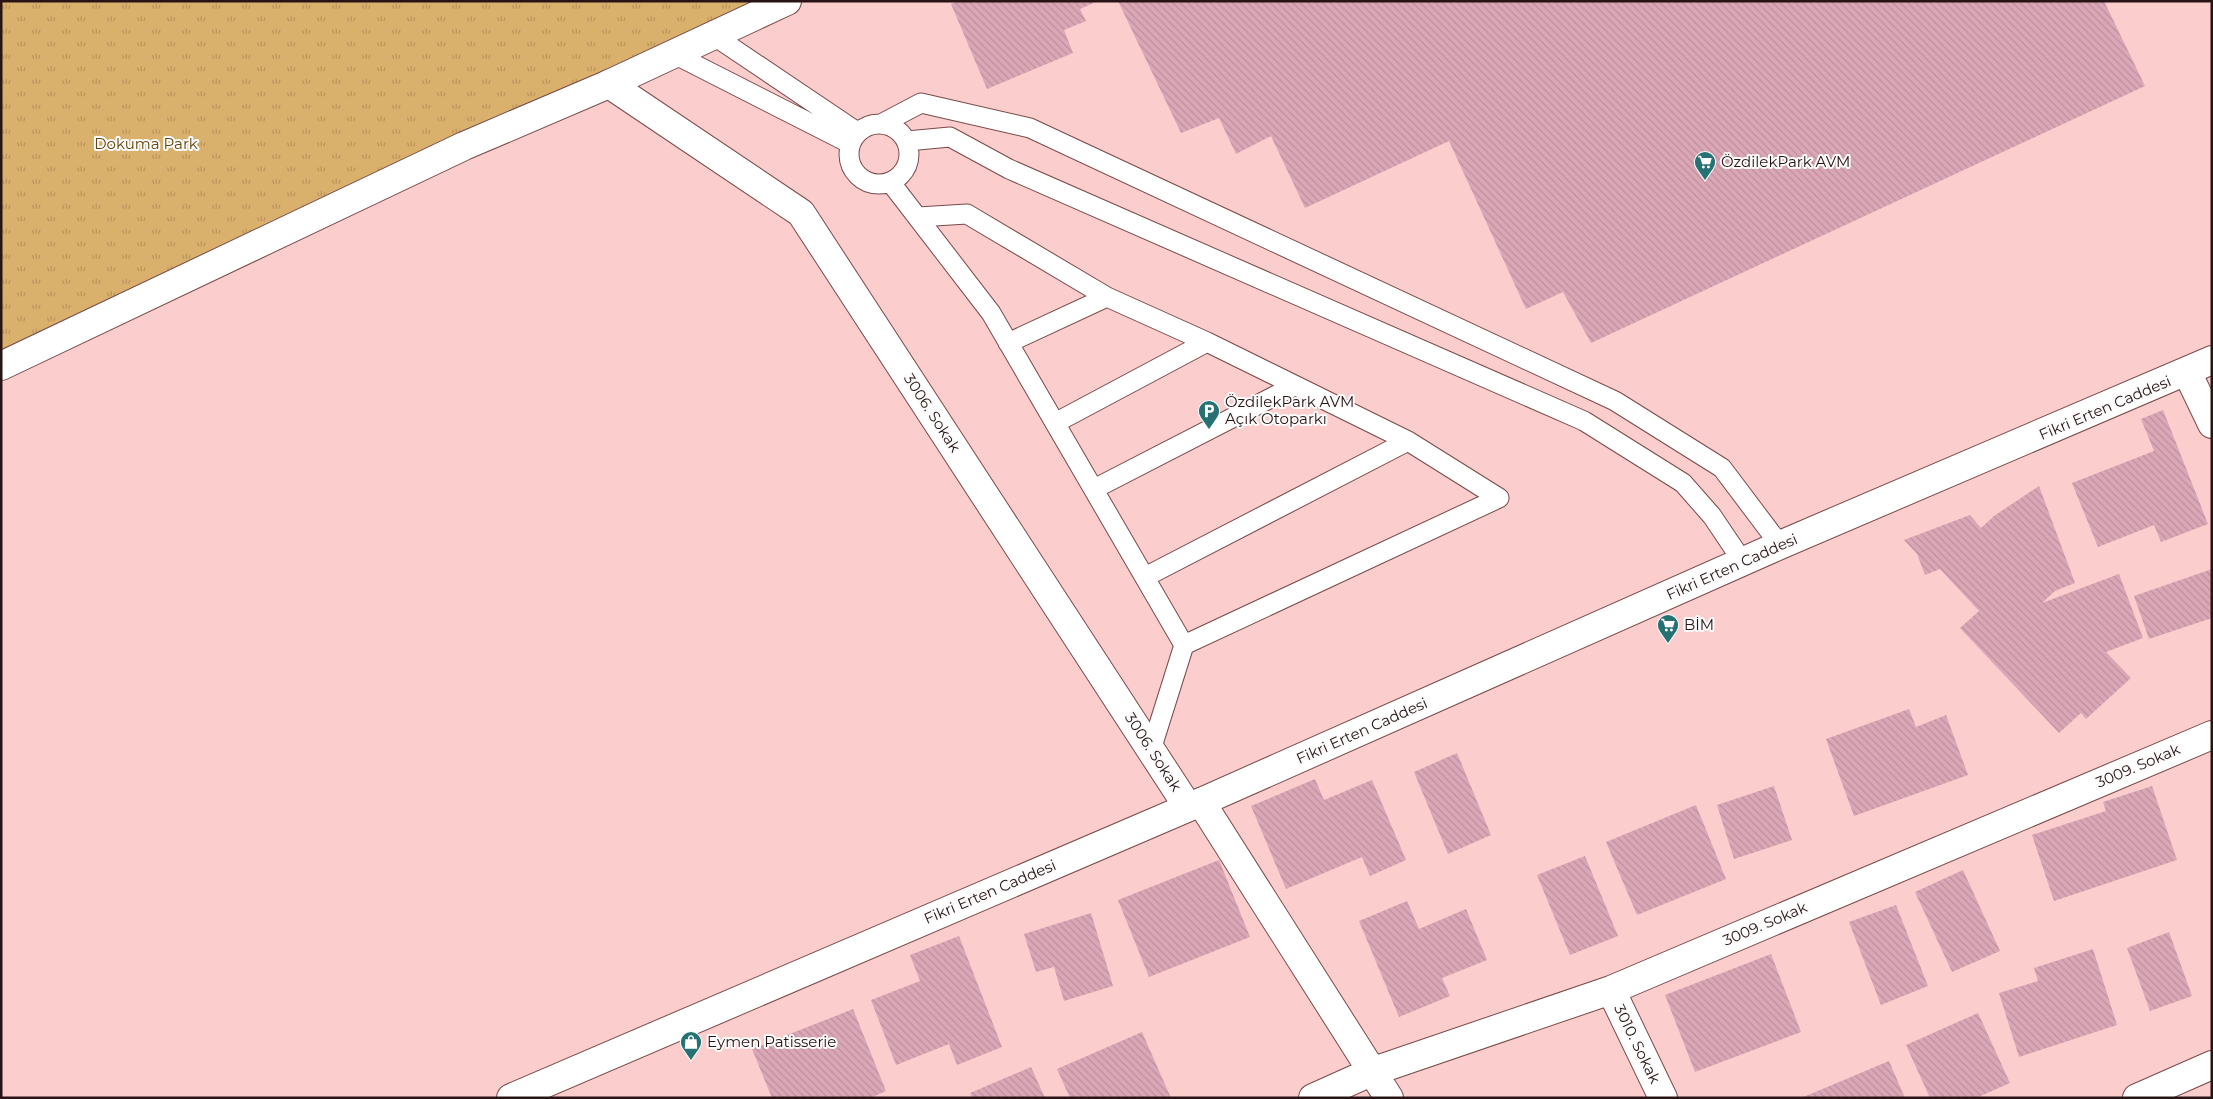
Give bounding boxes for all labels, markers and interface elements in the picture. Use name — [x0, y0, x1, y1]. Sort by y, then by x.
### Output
park label: Dokuma Park — [94, 134, 198, 153]
supermarket icon: ÖzdilekPark AVM — [1693, 150, 1717, 181]
place label: ÖzdilekPark AVM — [1721, 152, 1850, 171]
street label: 3006. Sokak — [900, 370, 965, 456]
street label: Fikri Erten Caddesi — [2036, 371, 2174, 444]
place label: ÖzdilekPark AVM Açık Otoparkı — [1225, 392, 1354, 428]
parking icon: ÖzdilekPark AVM Açık Otoparkı — [1197, 399, 1221, 430]
street label: Fikri Erten Caddesi — [1663, 529, 1800, 604]
supermarket icon: BİM — [1656, 613, 1680, 644]
place label: BİM — [1684, 615, 1714, 634]
street label: Fikri Erten Caddesi — [1293, 693, 1430, 768]
street label: 3006. Sokak — [1121, 709, 1186, 795]
street label: 3009. Sokak — [2093, 739, 2183, 792]
street label: Fikri Erten Caddesi — [921, 855, 1059, 928]
street label: 3009. Sokak — [1720, 897, 1810, 950]
street label: 3010. Sokak — [1610, 1001, 1665, 1087]
shop icon: Eymen Patisserie — [679, 1030, 703, 1061]
place label: Eymen Patisserie — [707, 1032, 836, 1051]

